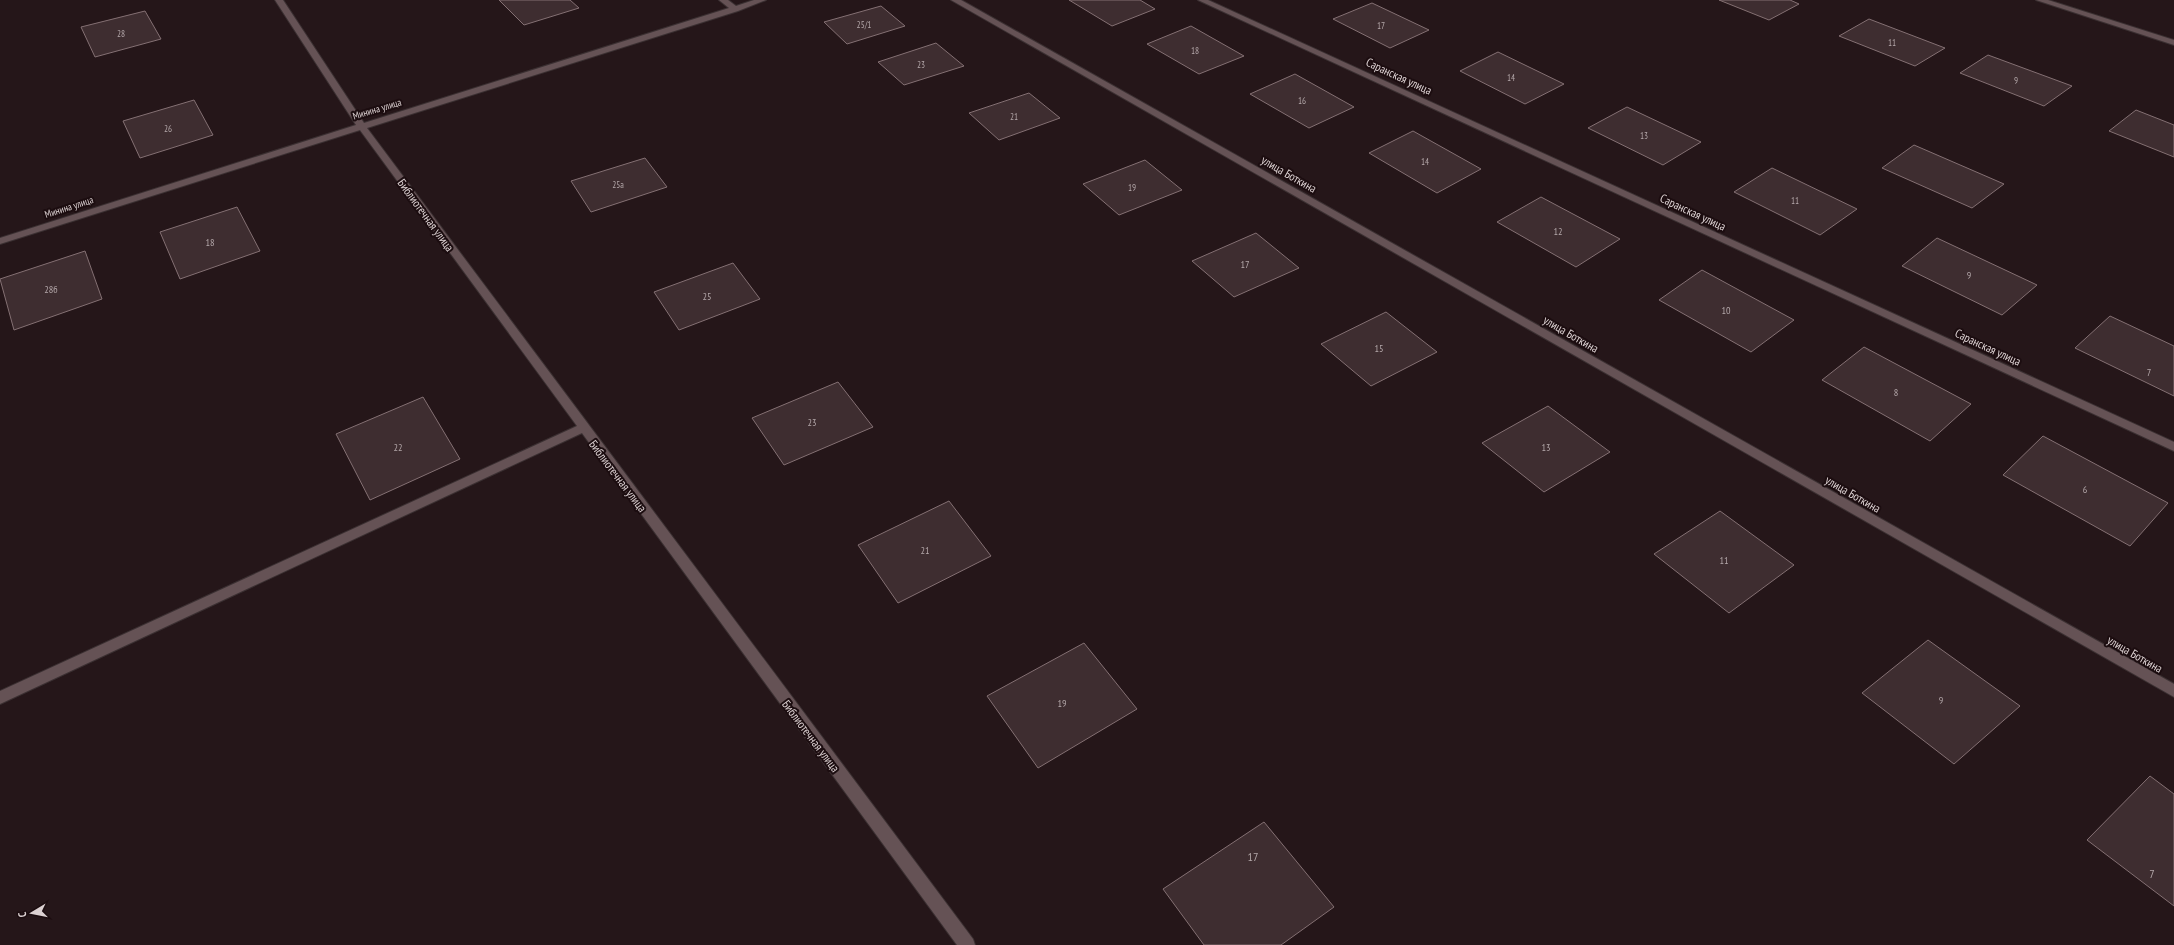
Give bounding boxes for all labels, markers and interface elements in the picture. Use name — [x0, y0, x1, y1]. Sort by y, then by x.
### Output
house number: 25/1 — [857, 19, 871, 30]
house number: 17 — [1377, 20, 1385, 31]
house number: 28 — [117, 28, 125, 39]
house number: 11 — [1888, 37, 1896, 48]
house number: 18 — [1191, 45, 1199, 56]
street label: Саранская улица — [1364, 54, 1435, 98]
house number: 23 — [917, 59, 925, 70]
house number: 14 — [1507, 72, 1515, 83]
house number: 9 — [2014, 75, 2018, 86]
street label: Минина улица — [351, 95, 403, 123]
house number: 16 — [1298, 95, 1306, 106]
house number: 21 — [1010, 111, 1018, 122]
house number: 26 — [164, 123, 172, 134]
house number: 13 — [1640, 130, 1648, 141]
street label: улица Боткина — [1259, 152, 1319, 196]
house number: 14 — [1421, 156, 1429, 167]
street label: Библиотечная улица — [395, 176, 457, 254]
house number: 25а — [612, 179, 624, 190]
house number: 19 — [1128, 182, 1136, 193]
street label: Саранская улица — [1658, 190, 1729, 234]
street label: Минина улица — [43, 193, 95, 221]
house number: 11 — [1791, 195, 1799, 206]
house number: 12 — [1554, 225, 1563, 238]
house number: 18 — [206, 236, 215, 249]
house number: 17 — [1241, 258, 1250, 271]
house number: 9 — [1967, 269, 1971, 282]
house number: 28б — [44, 283, 58, 296]
house number: 25 — [703, 290, 712, 303]
house number: 10 — [1722, 304, 1731, 317]
street label: улица Боткина — [1541, 312, 1601, 356]
street label: Саранская улица — [1953, 325, 2024, 369]
house number: 15 — [1375, 342, 1384, 355]
house number: 7 — [2147, 366, 2151, 379]
house number: 8 — [1894, 386, 1898, 399]
house number: 23 — [808, 416, 817, 429]
street label: Библиотечная улица — [586, 437, 650, 515]
house number: 22 — [394, 441, 403, 454]
house number: 13 — [1542, 441, 1551, 454]
street label: улица Боткина — [1823, 472, 1883, 516]
house number: 6 — [2083, 483, 2088, 496]
house number: 21 — [921, 544, 930, 557]
house number: 11 — [1720, 554, 1729, 567]
street label: улица Боткина — [2105, 632, 2165, 676]
house number: 9 — [1939, 694, 1943, 707]
street label: Библиотечная улица — [779, 697, 843, 775]
house number: 19 — [1058, 697, 1067, 710]
house number: 17 — [1248, 849, 1258, 864]
house number: 7 — [2149, 866, 2155, 881]
north arrow — [12, 893, 52, 933]
text: С — [15, 911, 29, 918]

